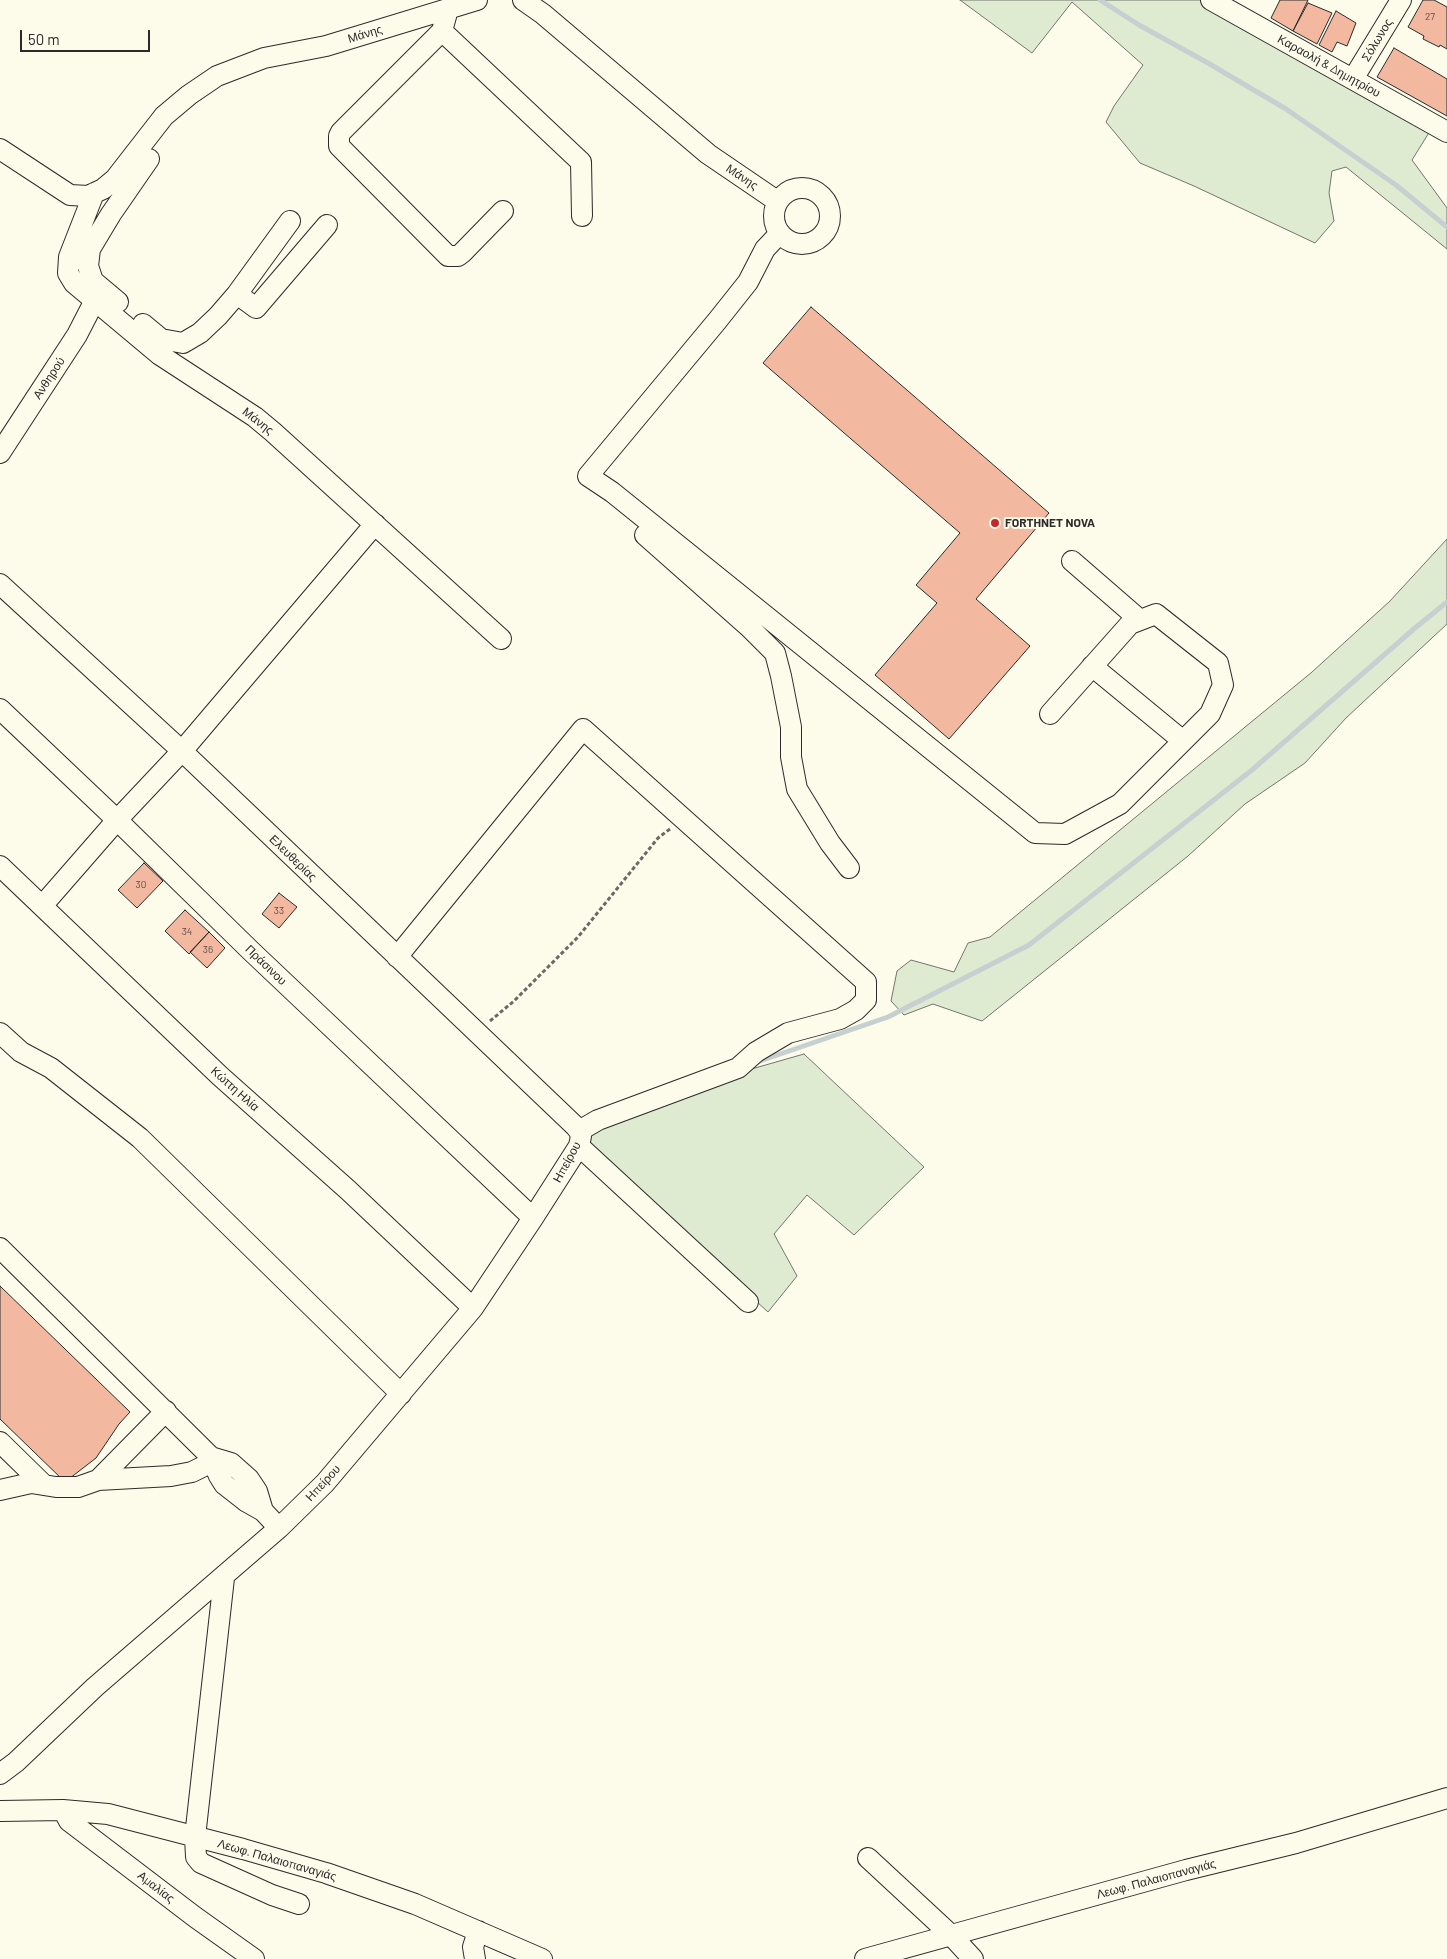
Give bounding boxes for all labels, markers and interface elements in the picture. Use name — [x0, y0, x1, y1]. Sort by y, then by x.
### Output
house number: 27 — [1425, 11, 1435, 23]
street label: Σόλωνος — [1359, 16, 1395, 64]
scale bar — [22, 20, 152, 52]
street label: Μάνης — [346, 22, 384, 46]
text: 50 m — [28, 30, 60, 48]
street label: Καραολή & Δημητρίου — [1275, 32, 1383, 100]
street label: Μάνης — [723, 161, 761, 193]
street label: Ανθηρού — [30, 354, 68, 402]
street label: Μάνης — [240, 404, 276, 438]
place label: FORTHNET NOVA — [1005, 516, 1095, 530]
marker: FORTHNET NOVA — [989, 517, 1001, 529]
street label: Ελευθερίας — [266, 832, 320, 884]
house number: 30 — [136, 879, 146, 891]
house number: 33 — [274, 905, 284, 917]
house number: 34 — [182, 926, 192, 938]
street label: Πράσινου — [242, 942, 290, 988]
house number: 36 — [203, 944, 213, 956]
street label: Κώττη Ηλία — [208, 1064, 262, 1114]
street label: Ηπείρου — [550, 1139, 584, 1185]
street label: Ηπείρου — [303, 1462, 343, 1504]
street label: Λεωφ. Παλαιοπαναγιάς — [216, 1836, 338, 1884]
street label: Λεωφ. Παλαιοπαναγιάς — [1095, 1856, 1217, 1902]
street label: Αμαλίας — [135, 1868, 177, 1906]

